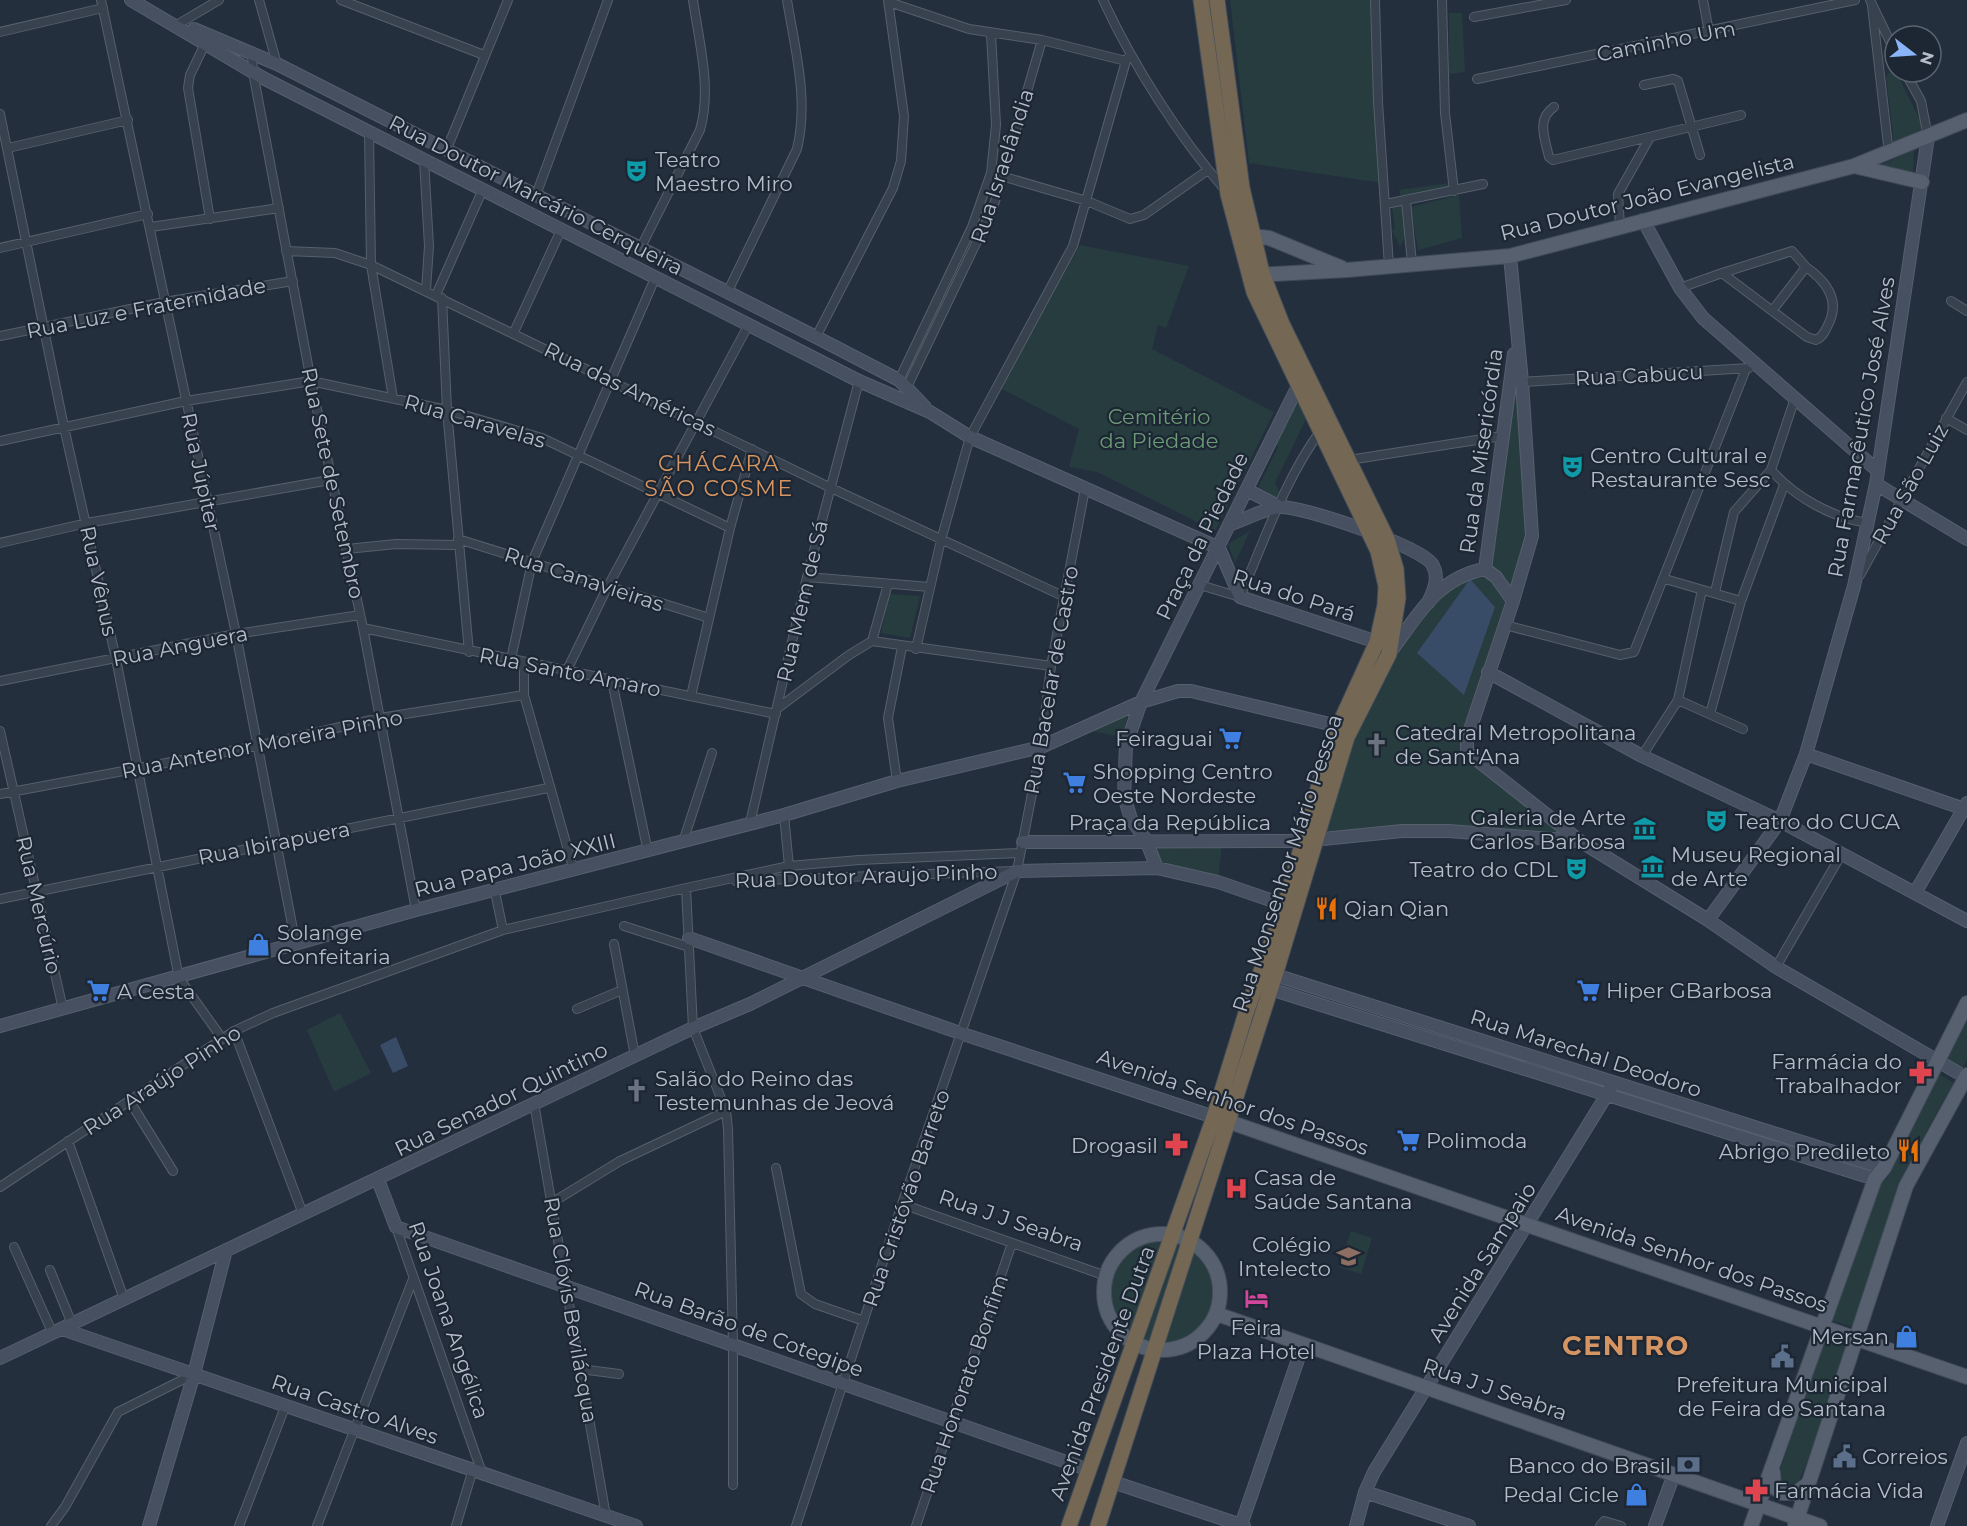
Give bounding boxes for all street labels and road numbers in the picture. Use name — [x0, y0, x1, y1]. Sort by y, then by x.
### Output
street label: Caminho Um — [1594, 15, 1738, 67]
street label: Rua Israelândia — [965, 86, 1039, 246]
street label: Rua Doutor Marcário Cerqueira — [385, 110, 687, 280]
street label: Rua Doutor João Evangelista — [1497, 148, 1797, 246]
street label: Rua Luz e Fraternidade — [24, 273, 268, 343]
street label: Rua Farmacêutico José Alves — [1822, 275, 1900, 579]
street label: Rua das Américas — [540, 337, 720, 441]
street label: Rua da Misericórdia — [1454, 347, 1508, 555]
street label: Rua Cabucu — [1574, 359, 1704, 391]
street label: Rua Sete de Setembro — [296, 365, 370, 601]
street label: Rua Caravelas — [401, 389, 549, 453]
street label: Rua Júpiter — [176, 410, 226, 534]
street label: Rua São Luiz — [1867, 419, 1953, 549]
street label: Praça da Piedade — [1151, 448, 1253, 624]
street label: Rua Mem de Sá — [771, 518, 833, 684]
street label: Rua Vênus — [75, 524, 123, 638]
street label: Rua Canavieiras — [501, 541, 667, 617]
street label: Rua do Pará — [1230, 563, 1358, 627]
street label: Rua Bacelar de Castro — [1019, 564, 1083, 796]
street label: Rua Anguera — [110, 621, 250, 671]
street label: Rua Santo Amaro — [477, 642, 663, 702]
street label: Rua Antenor Moreira Pinho — [119, 704, 405, 784]
street label: Rua Monsenhor Mário Pessoa — [1227, 711, 1347, 1015]
street label: Praça da República — [1069, 810, 1271, 835]
street label: Rua Ibirapuera — [196, 816, 352, 870]
street label: Rua Papa João XXIII — [412, 828, 618, 902]
street label: Rua Mercúrio — [11, 833, 67, 977]
street label: Rua Doutor Araujo Pinho — [734, 859, 998, 893]
street label: Rua Marechal Deodoro — [1467, 1004, 1705, 1102]
street label: Rua Araújo Pinho — [78, 1020, 246, 1140]
street label: Rua Senador Quintino — [390, 1037, 612, 1161]
street label: Avenida Senhor dos Passos — [1094, 1044, 1372, 1160]
street label: Rua Cristóvão Barreto — [857, 1086, 955, 1310]
street label: Avenida Sampaio — [1423, 1178, 1541, 1346]
street label: Rua J J Seabra — [935, 1184, 1087, 1256]
street label: Rua Clóvis Bevilácqua — [539, 1195, 603, 1425]
street label: Avenida Senhor dos Passos — [1553, 1201, 1831, 1317]
street label: Rua Joana Angélica — [403, 1218, 495, 1422]
street label: Avenida Presidente Dutra — [1044, 1242, 1160, 1504]
street label: Rua Honorato Bonfim — [915, 1271, 1013, 1497]
street label: Rua Barão de Cotegipe — [631, 1276, 867, 1382]
street label: Rua J J Seabra — [1419, 1353, 1571, 1425]
street label: Rua Castro Alves — [268, 1369, 442, 1449]

